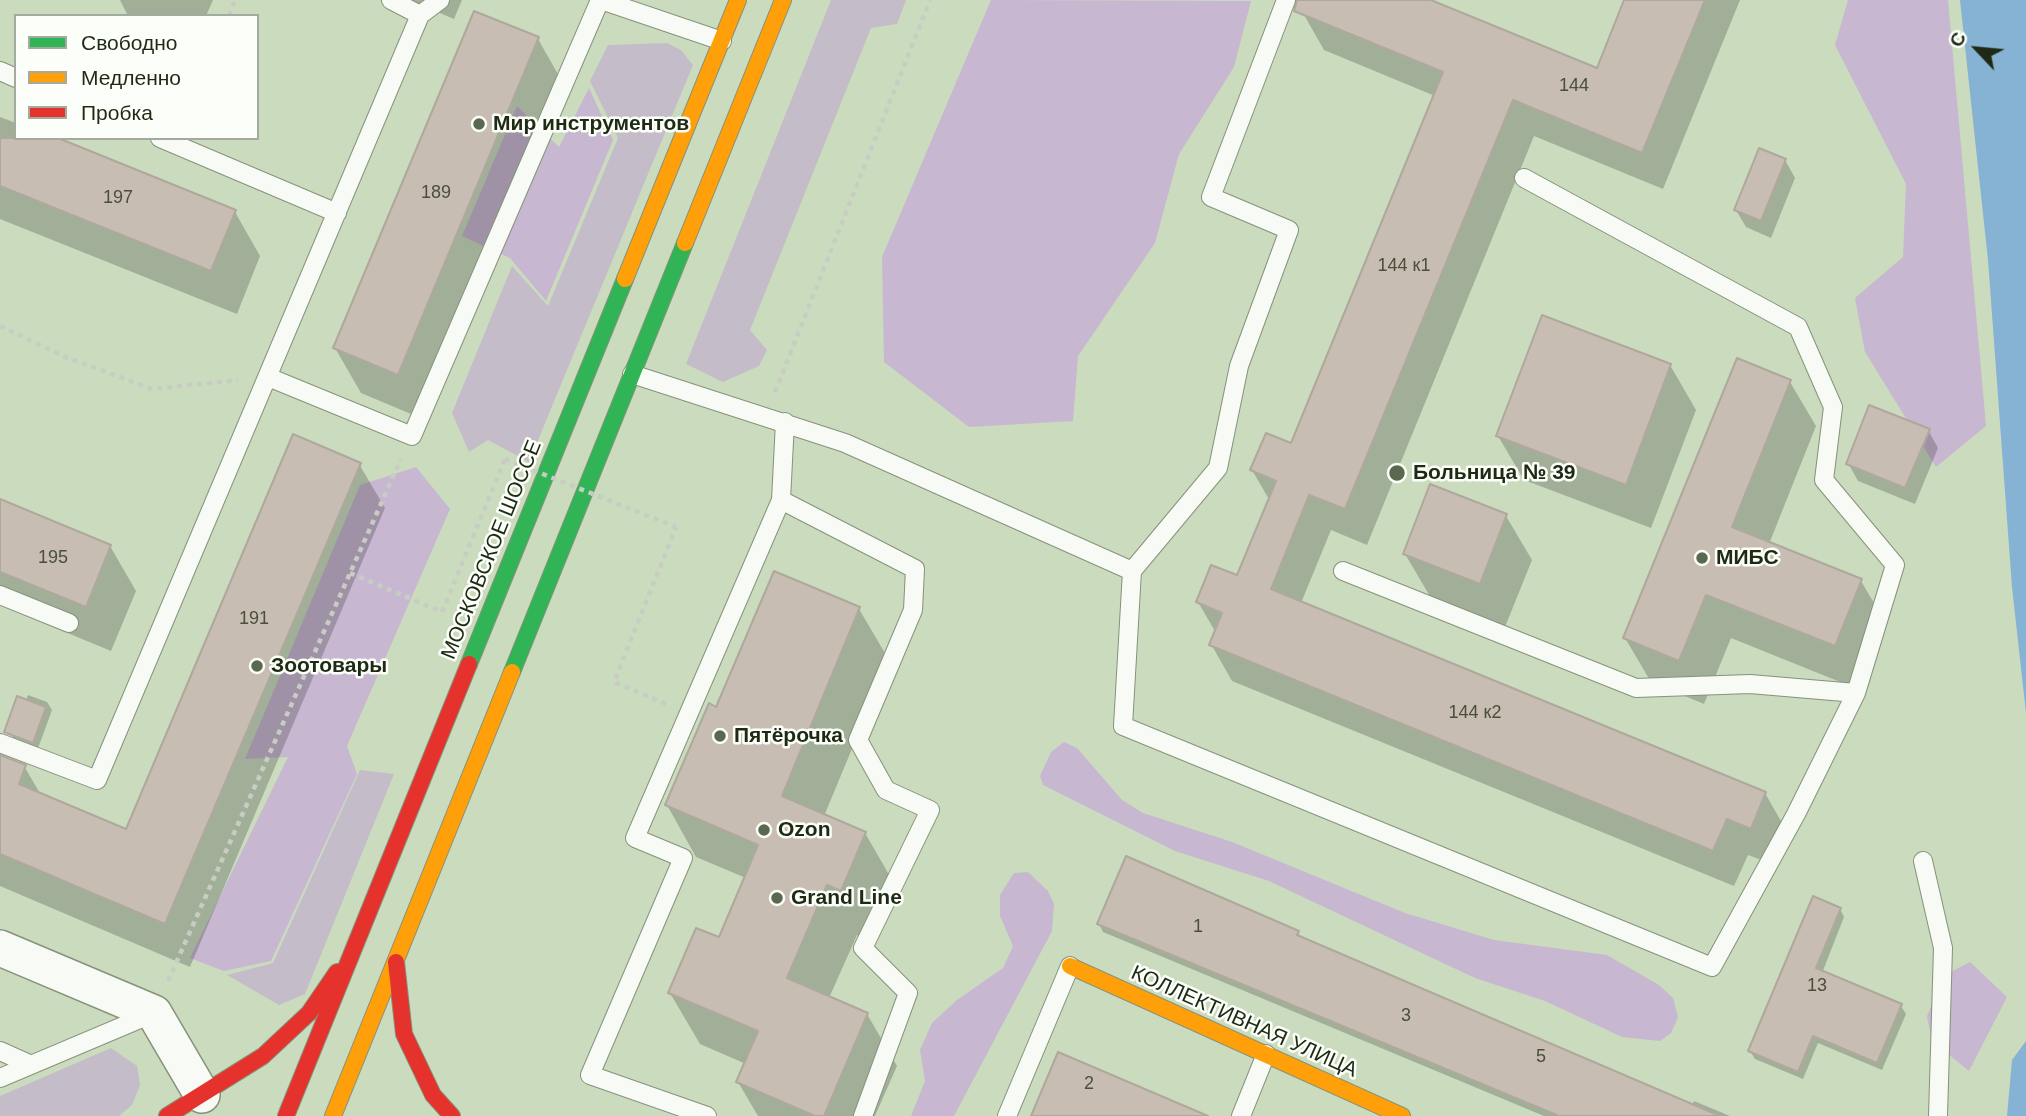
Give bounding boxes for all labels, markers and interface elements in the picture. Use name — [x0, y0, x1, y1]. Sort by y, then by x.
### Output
legend — [14, 14, 259, 140]
north arrow — [1942, 14, 2012, 84]
text: С — [1945, 29, 1970, 50]
text: Свободно — [81, 31, 178, 54]
text: Медленно — [81, 66, 181, 89]
house number: 144 — [1559, 75, 1589, 97]
text: Пробка — [81, 101, 153, 124]
place label: Мир инструментов — [493, 111, 689, 137]
marker: Мир инструментов — [471, 116, 487, 132]
house number: 189 — [421, 182, 451, 204]
house number: 197 — [103, 187, 133, 209]
house number: 144 к1 — [1378, 255, 1430, 277]
street label: МОСКОВСКОЕ ШОССЕ — [437, 437, 547, 663]
place label: Больница № 39 — [1413, 460, 1576, 486]
marker: Больница № 39 — [1387, 463, 1407, 483]
place label: МИБС — [1716, 545, 1779, 571]
house number: 195 — [38, 547, 68, 569]
marker: МИБС — [1694, 550, 1710, 566]
house number: 191 — [239, 608, 269, 630]
place label: Зоотовары — [271, 653, 387, 679]
marker: Зоотовары — [249, 658, 265, 674]
house number: 144 к2 — [1449, 702, 1501, 724]
place label: Пятёрочка — [734, 723, 843, 749]
marker: Пятёрочка — [712, 728, 728, 744]
place label: Ozon — [778, 817, 830, 843]
marker: Ozon — [756, 822, 772, 838]
place label: Grand Line — [791, 885, 902, 911]
marker: Grand Line — [769, 890, 785, 906]
house number: 1 — [1193, 916, 1203, 938]
street label: КОЛЛЕКТИВНАЯ УЛИЦА — [1127, 961, 1361, 1083]
house number: 13 — [1807, 975, 1827, 997]
house number: 3 — [1401, 1005, 1411, 1027]
house number: 5 — [1536, 1046, 1546, 1068]
house number: 2 — [1084, 1073, 1094, 1095]

